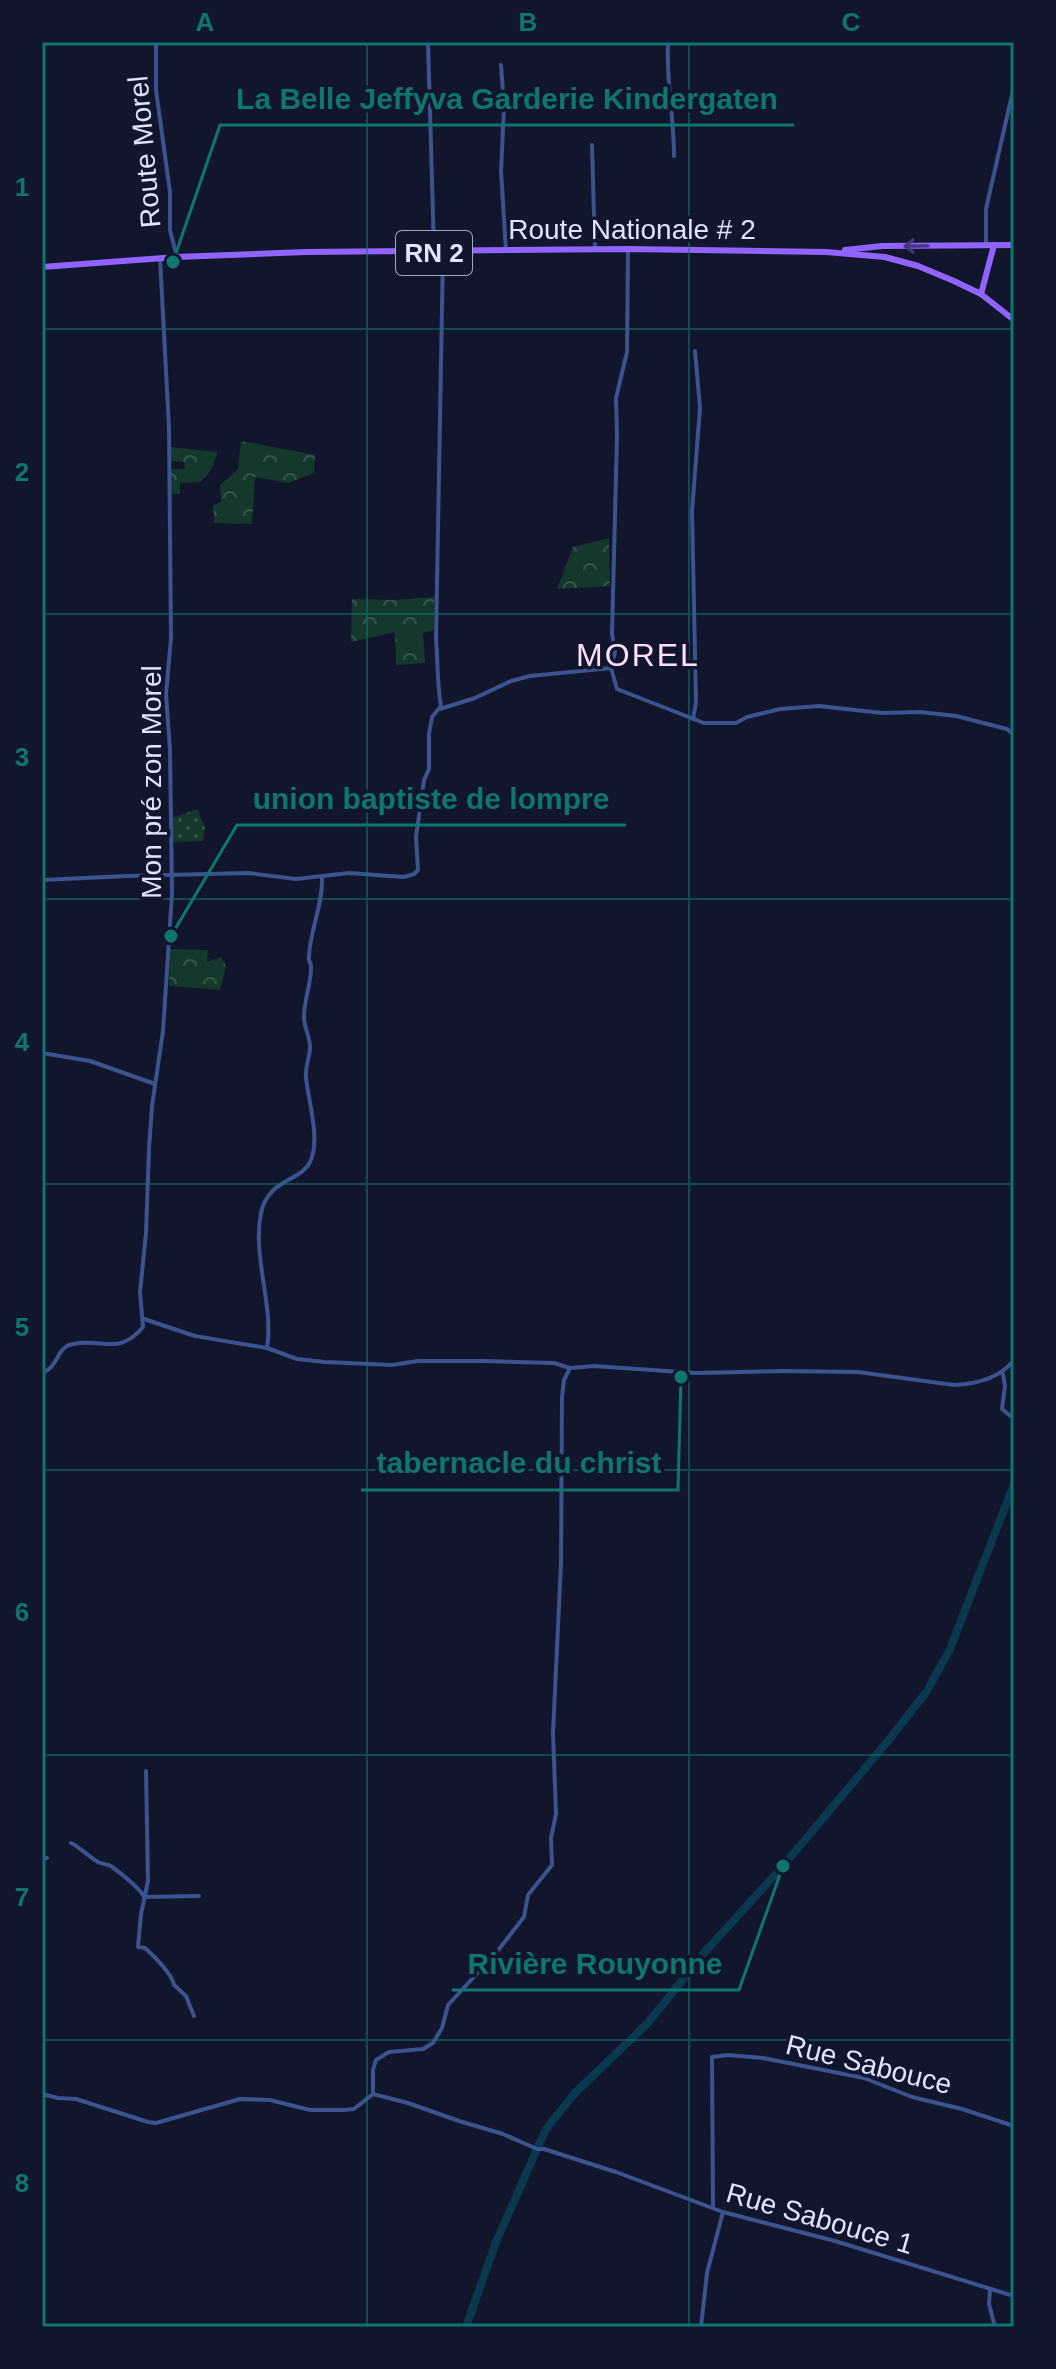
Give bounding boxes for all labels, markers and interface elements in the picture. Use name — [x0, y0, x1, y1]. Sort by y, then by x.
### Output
text: A — [196, 7, 215, 37]
text: B — [519, 7, 537, 37]
text: C — [842, 7, 861, 37]
callout: La Belle Jeffyva Garderie Kindergaten — [220, 71, 794, 125]
street label: Route Morel — [122, 75, 167, 229]
text: La Belle Jeffyva Garderie Kindergaten — [236, 82, 778, 115]
text: 1 — [15, 172, 29, 202]
street label: Route Nationale # 2 — [508, 214, 756, 245]
road number: RN 2 — [396, 231, 472, 275]
one-way arrow — [903, 238, 930, 253]
text: 2 — [15, 457, 29, 487]
district label: MOREL — [576, 637, 700, 673]
street label: Mon pré zon Morel — [136, 665, 167, 899]
text: 3 — [15, 742, 29, 772]
callout: union baptiste de lompre — [237, 771, 626, 825]
text: union baptiste de lompre — [253, 782, 609, 815]
text: 4 — [15, 1027, 30, 1057]
text: 5 — [15, 1312, 29, 1342]
callout: tabernacle du christ — [361, 1436, 678, 1490]
text: tabernacle du christ — [376, 1446, 662, 1479]
text: 6 — [15, 1597, 29, 1627]
text: 7 — [15, 1882, 29, 1912]
callout: Rivière Rouyonne — [452, 1936, 739, 1990]
text: Rivière Rouyonne — [467, 1947, 723, 1980]
street label: Rue Sabouce — [783, 2029, 955, 2100]
text: 8 — [15, 2168, 29, 2198]
street label: Rue Sabouce 1 — [723, 2177, 917, 2260]

